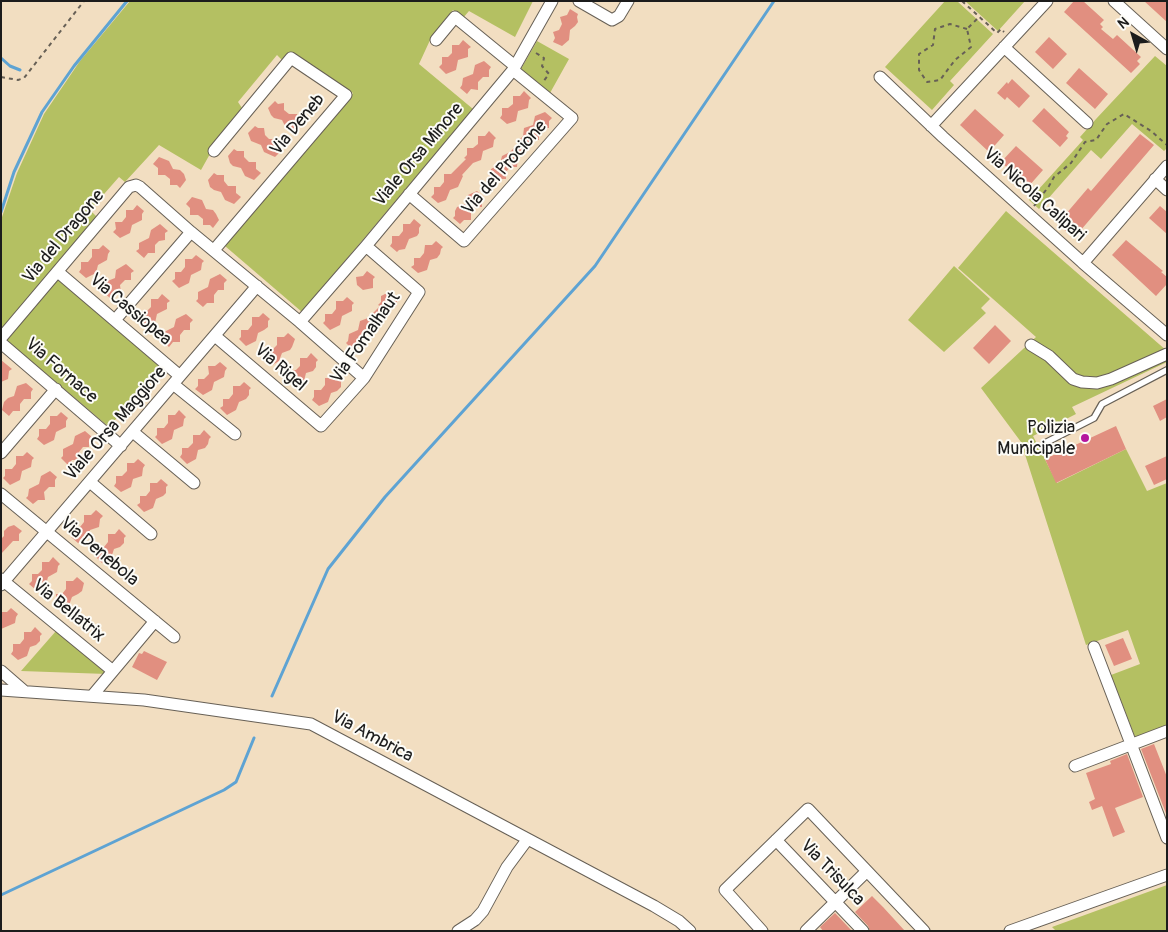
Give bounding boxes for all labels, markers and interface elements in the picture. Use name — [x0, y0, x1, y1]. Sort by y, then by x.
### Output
north arrow — [1108, 10, 1158, 60]
text: N — [1114, 13, 1132, 33]
street label: Via Deneb — [266, 90, 330, 160]
street label: Viale Orsa Minore — [369, 99, 469, 211]
street label: Via del Procione — [458, 116, 552, 220]
street label: Via Nicola Calipari — [978, 143, 1090, 247]
street label: Via del Dragone — [18, 186, 110, 288]
street label: Via Cassiopea — [85, 269, 175, 351]
street label: Via Fomalhaut — [327, 288, 405, 388]
street label: Via Fornace — [20, 334, 102, 408]
street label: Via Rigel — [249, 339, 311, 397]
street label: Viale Orsa Maggiore — [60, 362, 172, 486]
place label: Polizia Municipale — [997, 417, 1075, 459]
marker: Polizia Municipale — [1079, 432, 1091, 444]
street label: Via Denebola — [55, 513, 143, 591]
street label: Via Bellatrix — [27, 575, 109, 647]
street label: Via Ambrica — [327, 706, 417, 768]
street label: Via Trisulca — [795, 835, 869, 911]

